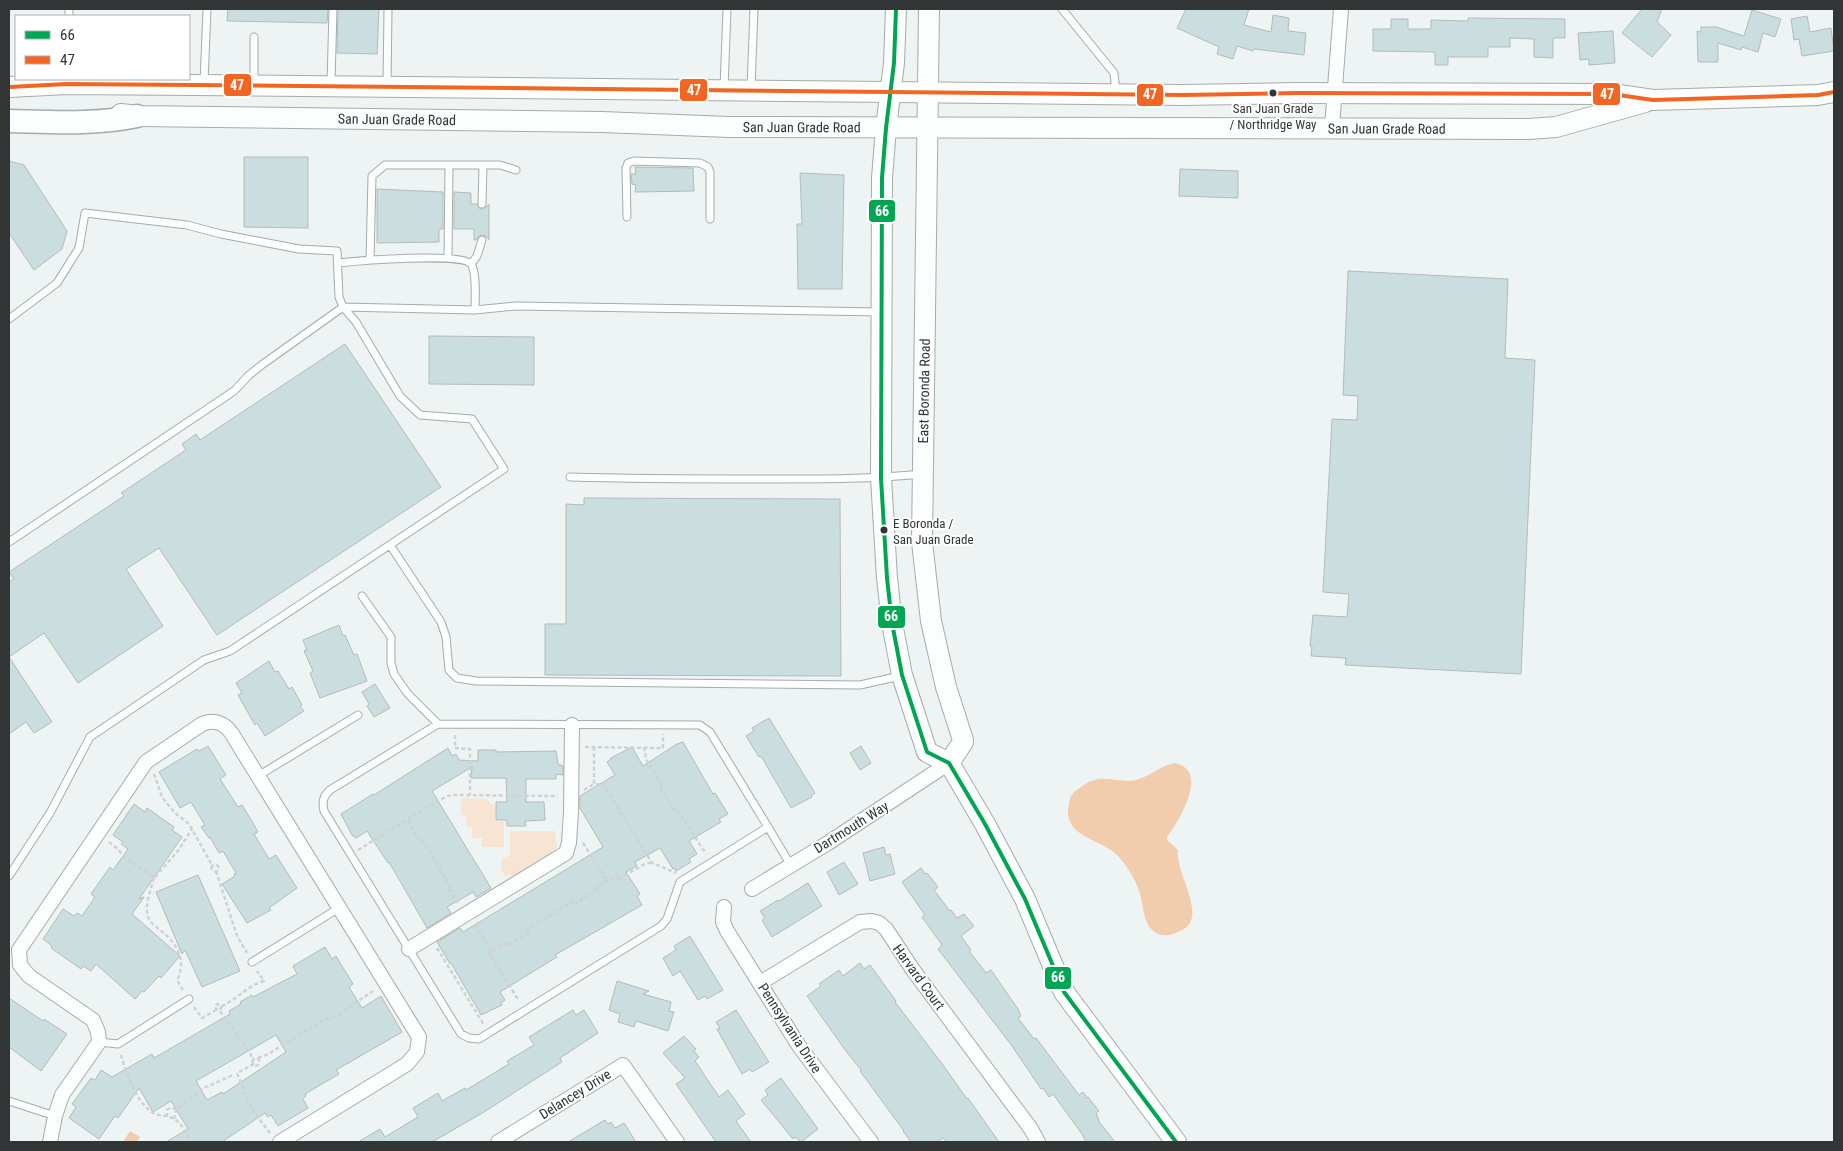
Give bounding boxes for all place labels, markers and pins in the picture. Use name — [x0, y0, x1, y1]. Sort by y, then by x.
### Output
marker: San Juan Grade / Northridge Way — [1268, 88, 1278, 98]
place label: San Juan Grade / Northridge Way — [1230, 101, 1317, 132]
place label: E Boronda / San Juan Grade — [893, 516, 973, 547]
marker: E Boronda / San Juan Grade — [879, 525, 889, 535]

